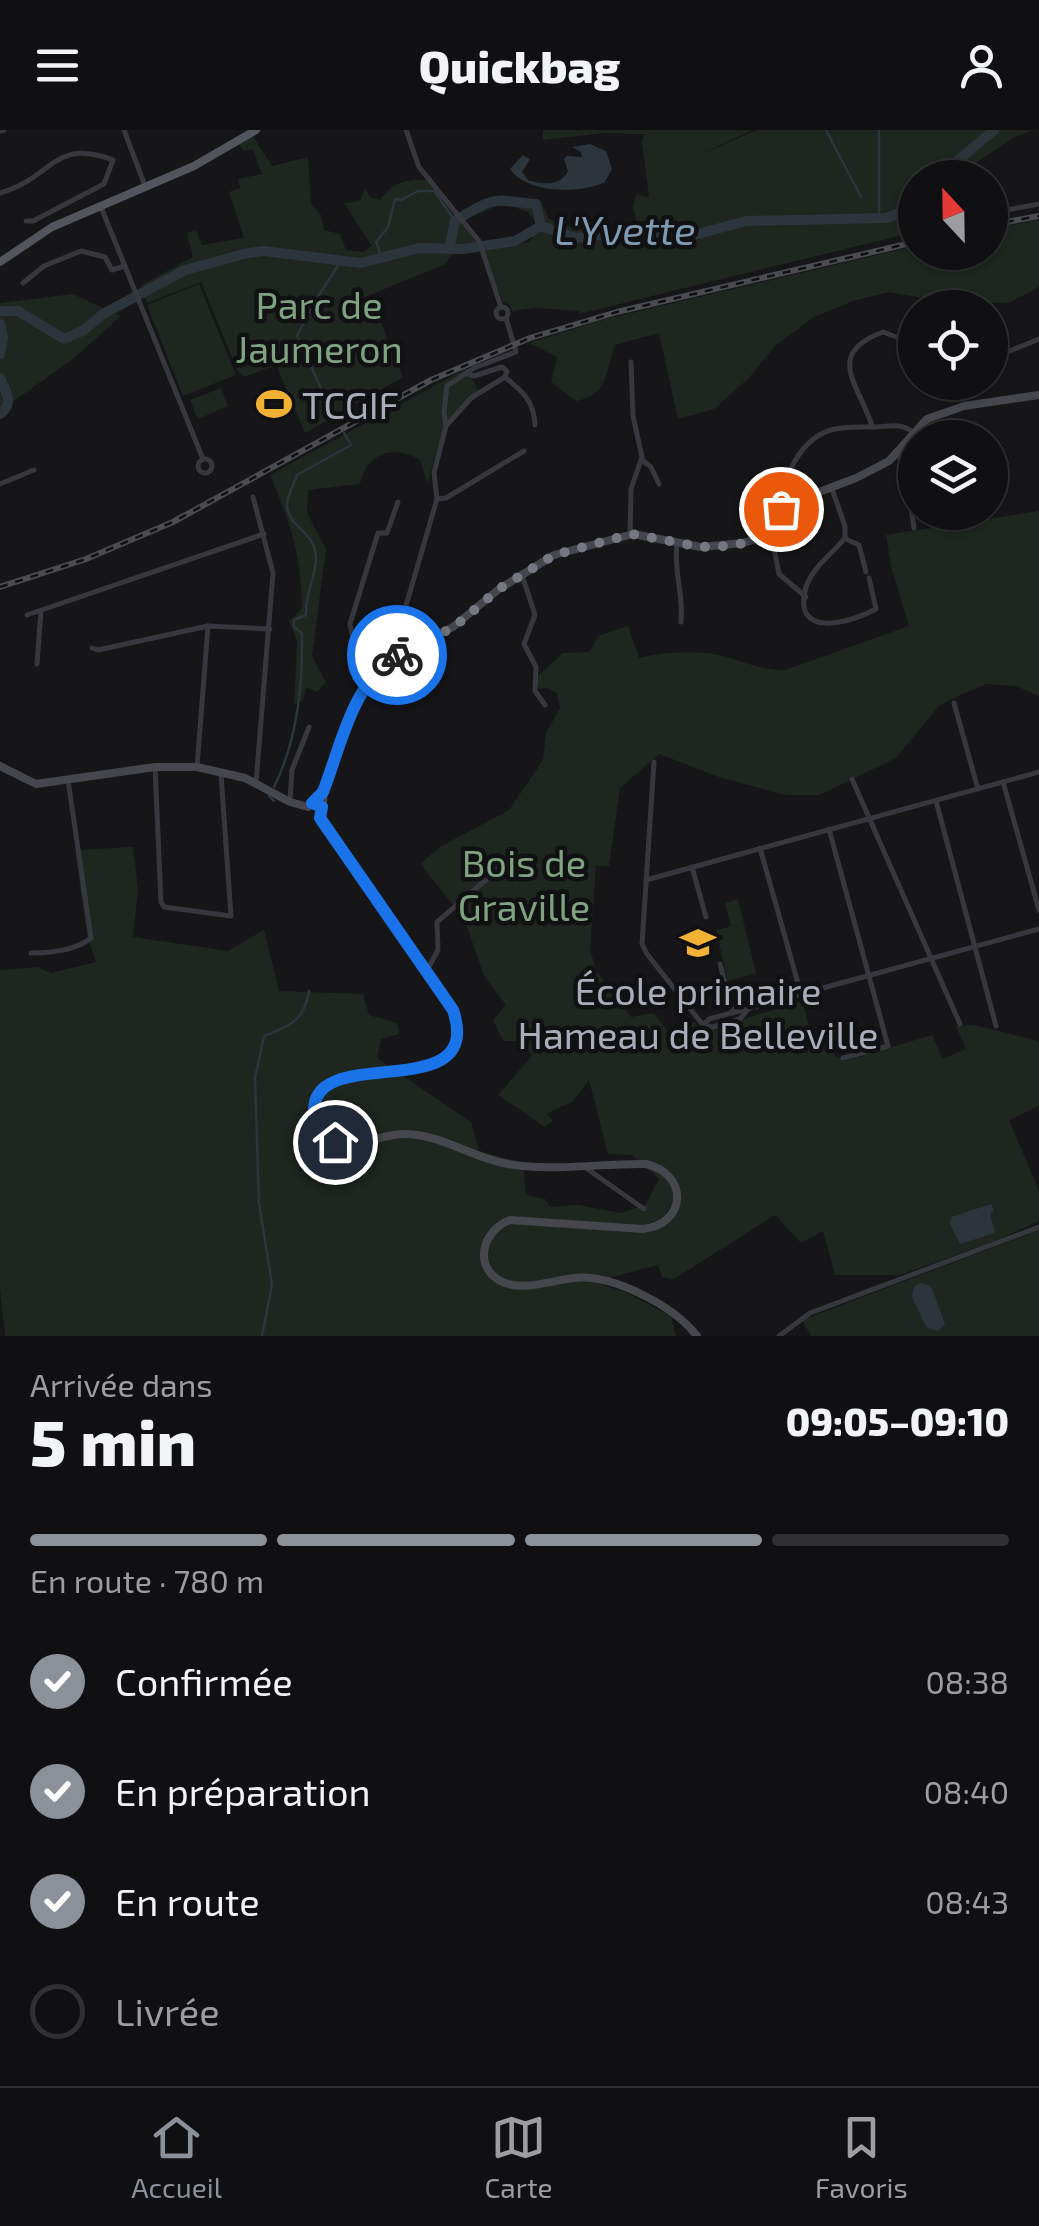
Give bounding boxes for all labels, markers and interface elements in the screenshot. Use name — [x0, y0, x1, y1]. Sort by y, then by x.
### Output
icon: menu — [30, 38, 85, 93]
text: Quickbag — [419, 38, 620, 92]
icon: person — [954, 38, 1009, 93]
north arrow — [898, 160, 1008, 270]
map controls — [898, 160, 1008, 530]
water label: L'Yvette — [554, 205, 696, 253]
park label: Parc de Jaumeron — [235, 281, 403, 371]
button: locate — [898, 290, 1008, 400]
place label: TCGIF — [302, 381, 399, 427]
sports icon: TCGIF — [255, 385, 293, 423]
button: layers — [898, 420, 1008, 530]
pin — [739, 467, 824, 552]
icon: bag — [754, 482, 809, 537]
courier — [347, 605, 447, 705]
icon: bike — [370, 628, 425, 683]
park label: Bois de Graville — [458, 839, 590, 929]
school or university icon: École primaire Hameau de Belleville — [679, 924, 717, 962]
place label: École primaire Hameau de Belleville — [518, 967, 878, 1057]
pin — [293, 1100, 378, 1185]
icon: home — [308, 1115, 363, 1170]
text: Arrivée dans — [30, 1365, 213, 1403]
text: 09:05–09:10 — [786, 1398, 1009, 1444]
text: 5 min — [30, 1401, 196, 1479]
text: En route · 780 m — [30, 1561, 264, 1599]
icon: check — [30, 1654, 85, 1709]
text: Confirmée — [115, 1658, 293, 1704]
text: 08:38 — [926, 1662, 1009, 1700]
icon: check — [30, 1764, 85, 1819]
text: En préparation — [115, 1768, 371, 1814]
text: 08:40 — [924, 1772, 1009, 1810]
icon: check — [30, 1874, 85, 1929]
text: En route — [115, 1878, 260, 1924]
text: 08:43 — [925, 1882, 1009, 1920]
text: Livrée — [115, 1988, 220, 2034]
tab: Accueil — [131, 2110, 222, 2204]
tab: Carte — [484, 2110, 553, 2204]
tab: Favoris — [815, 2110, 908, 2204]

